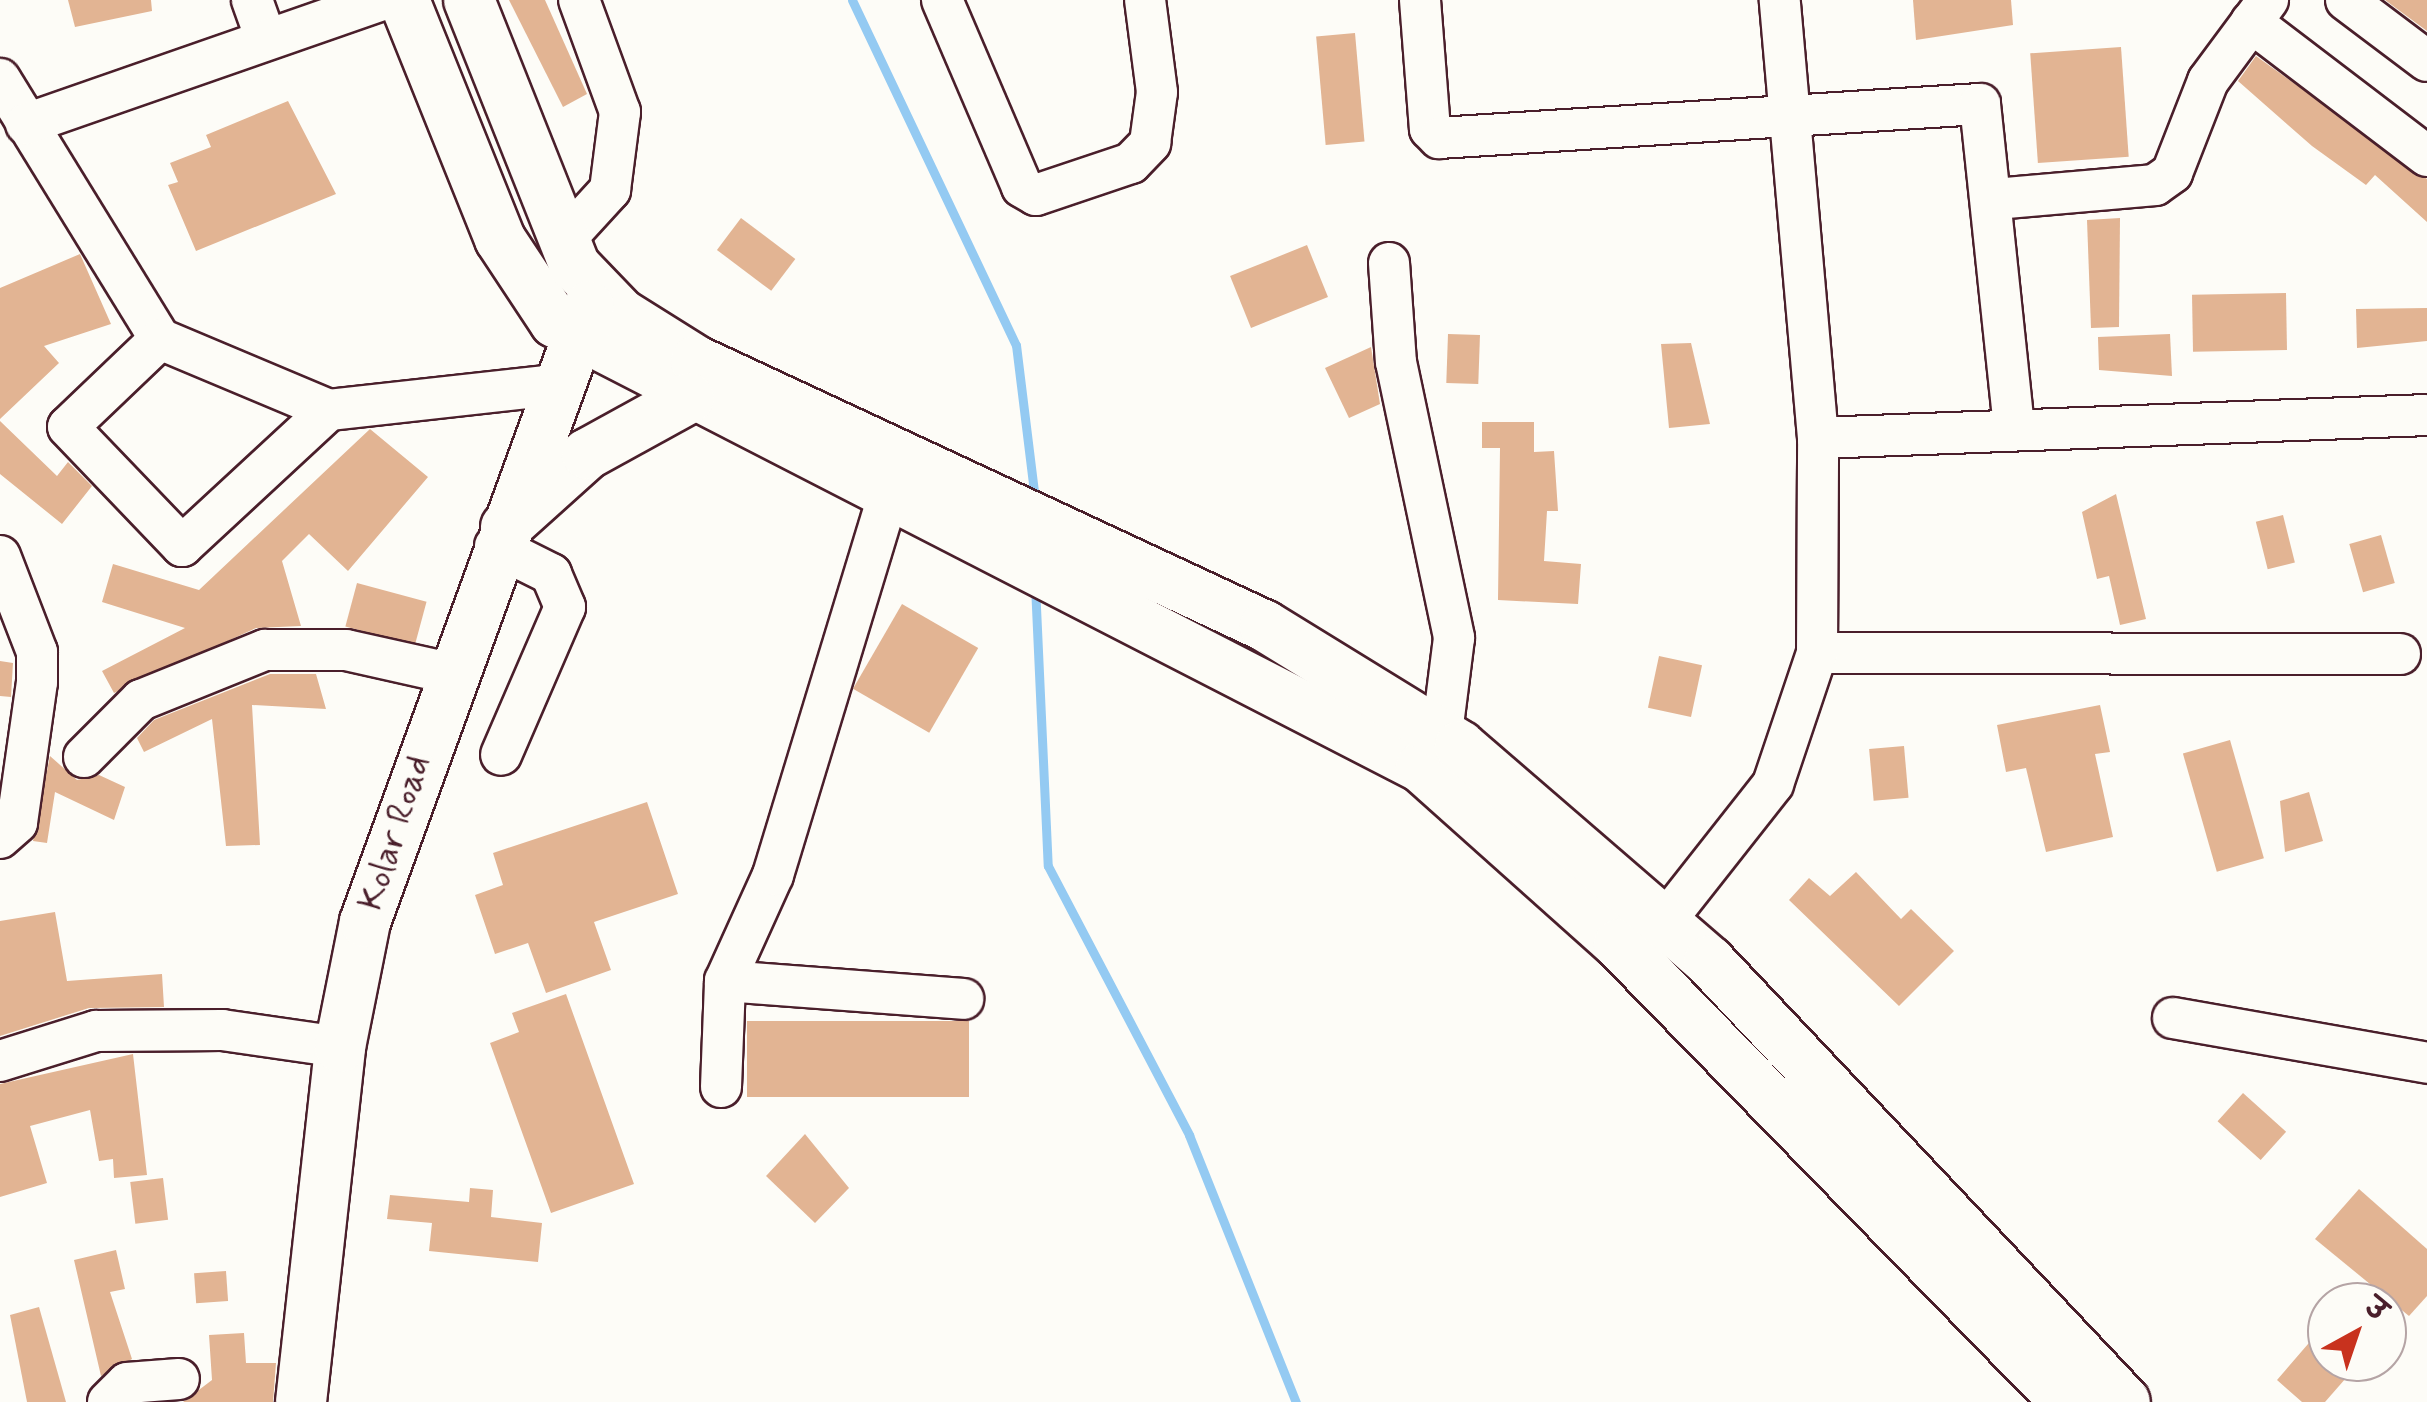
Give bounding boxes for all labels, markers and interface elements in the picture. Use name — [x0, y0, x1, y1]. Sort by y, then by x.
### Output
street label: Kolar Road — [350, 750, 440, 916]
north arrow — [2307, 1282, 2407, 1382]
text: उ — [2356, 1290, 2394, 1330]

